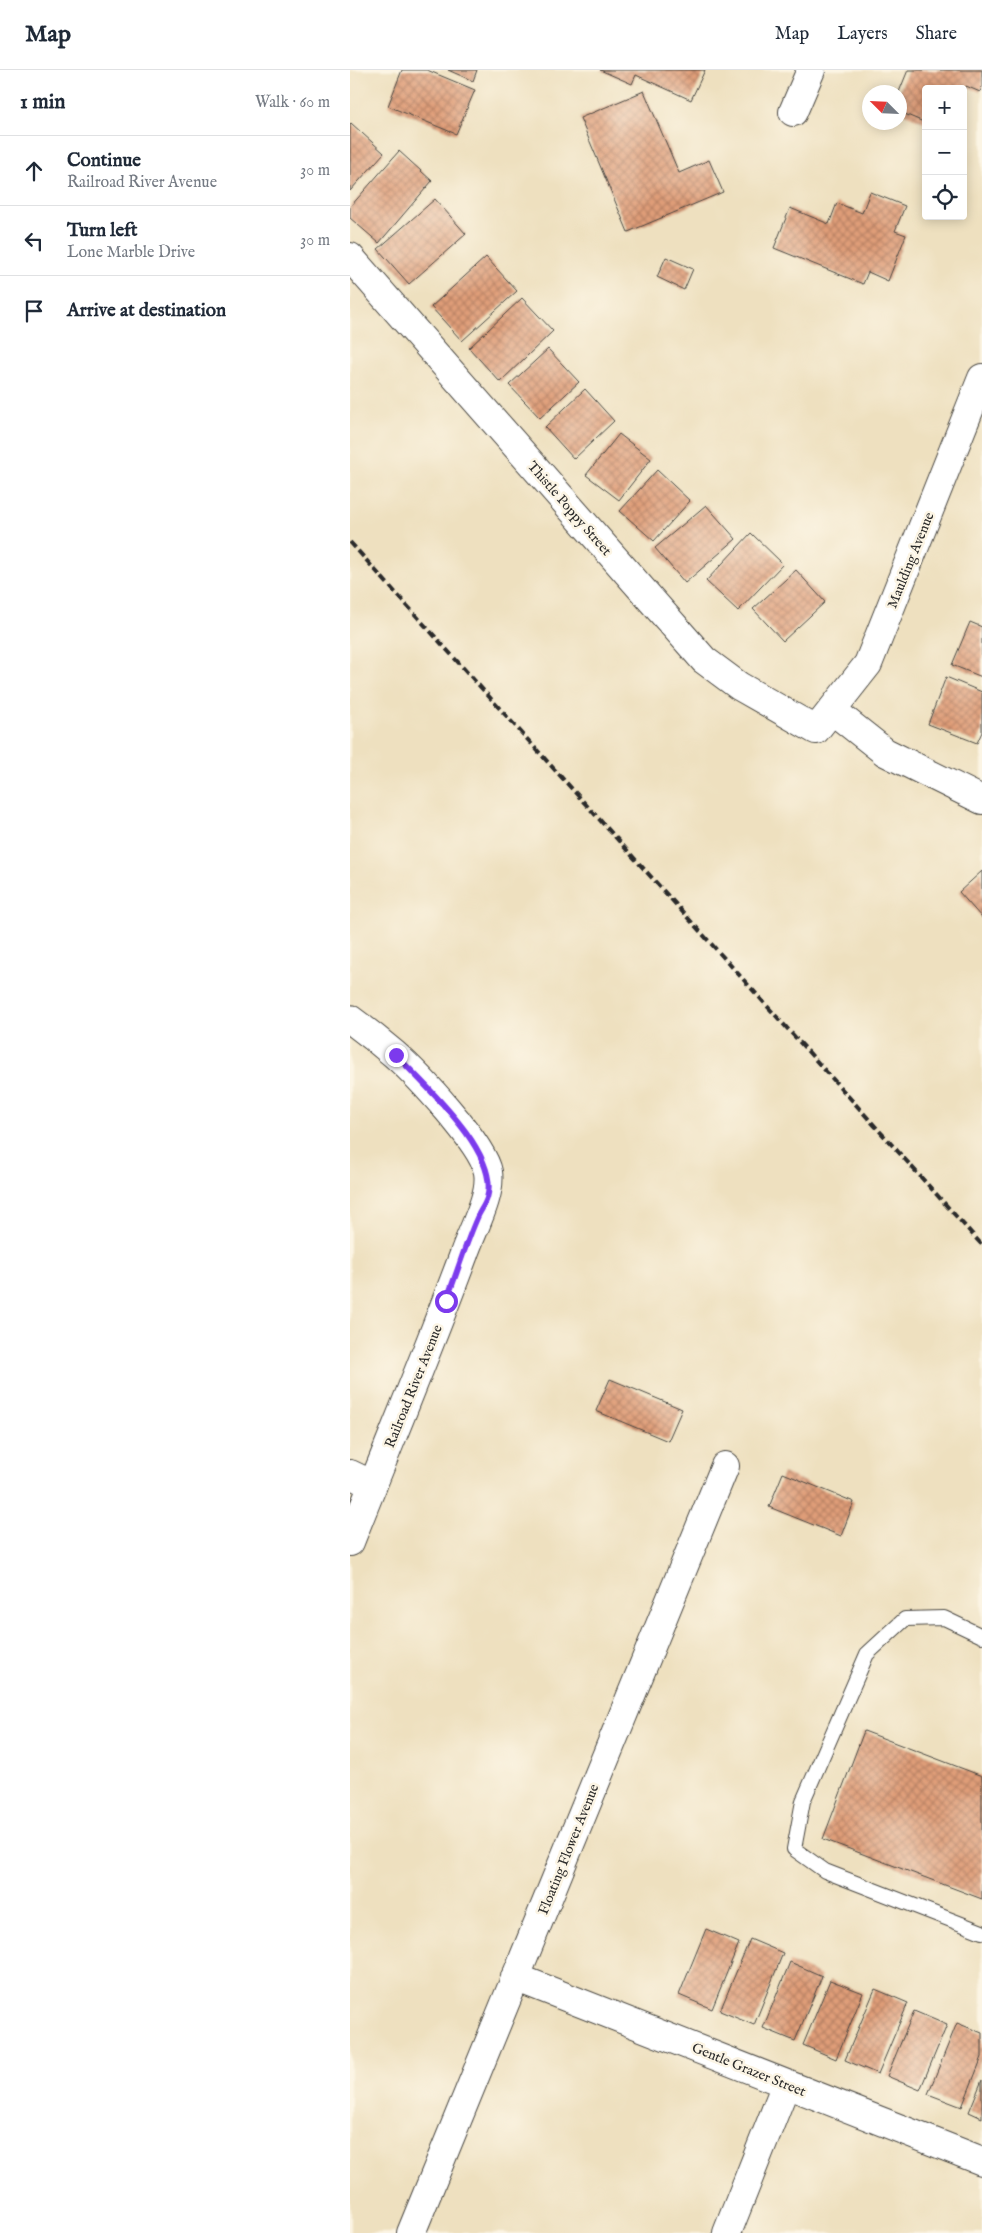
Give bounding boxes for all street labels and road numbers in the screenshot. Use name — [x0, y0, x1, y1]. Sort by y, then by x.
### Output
street label: Thistle Poppy Street — [523, 458, 615, 560]
street label: Maulding Avenue — [883, 509, 939, 611]
street label: Railroad River Avenue — [381, 1322, 447, 1451]
street label: Floating Flower Avenue — [534, 1781, 604, 1917]
street label: Gentle Grazer Street — [689, 2039, 808, 2101]

